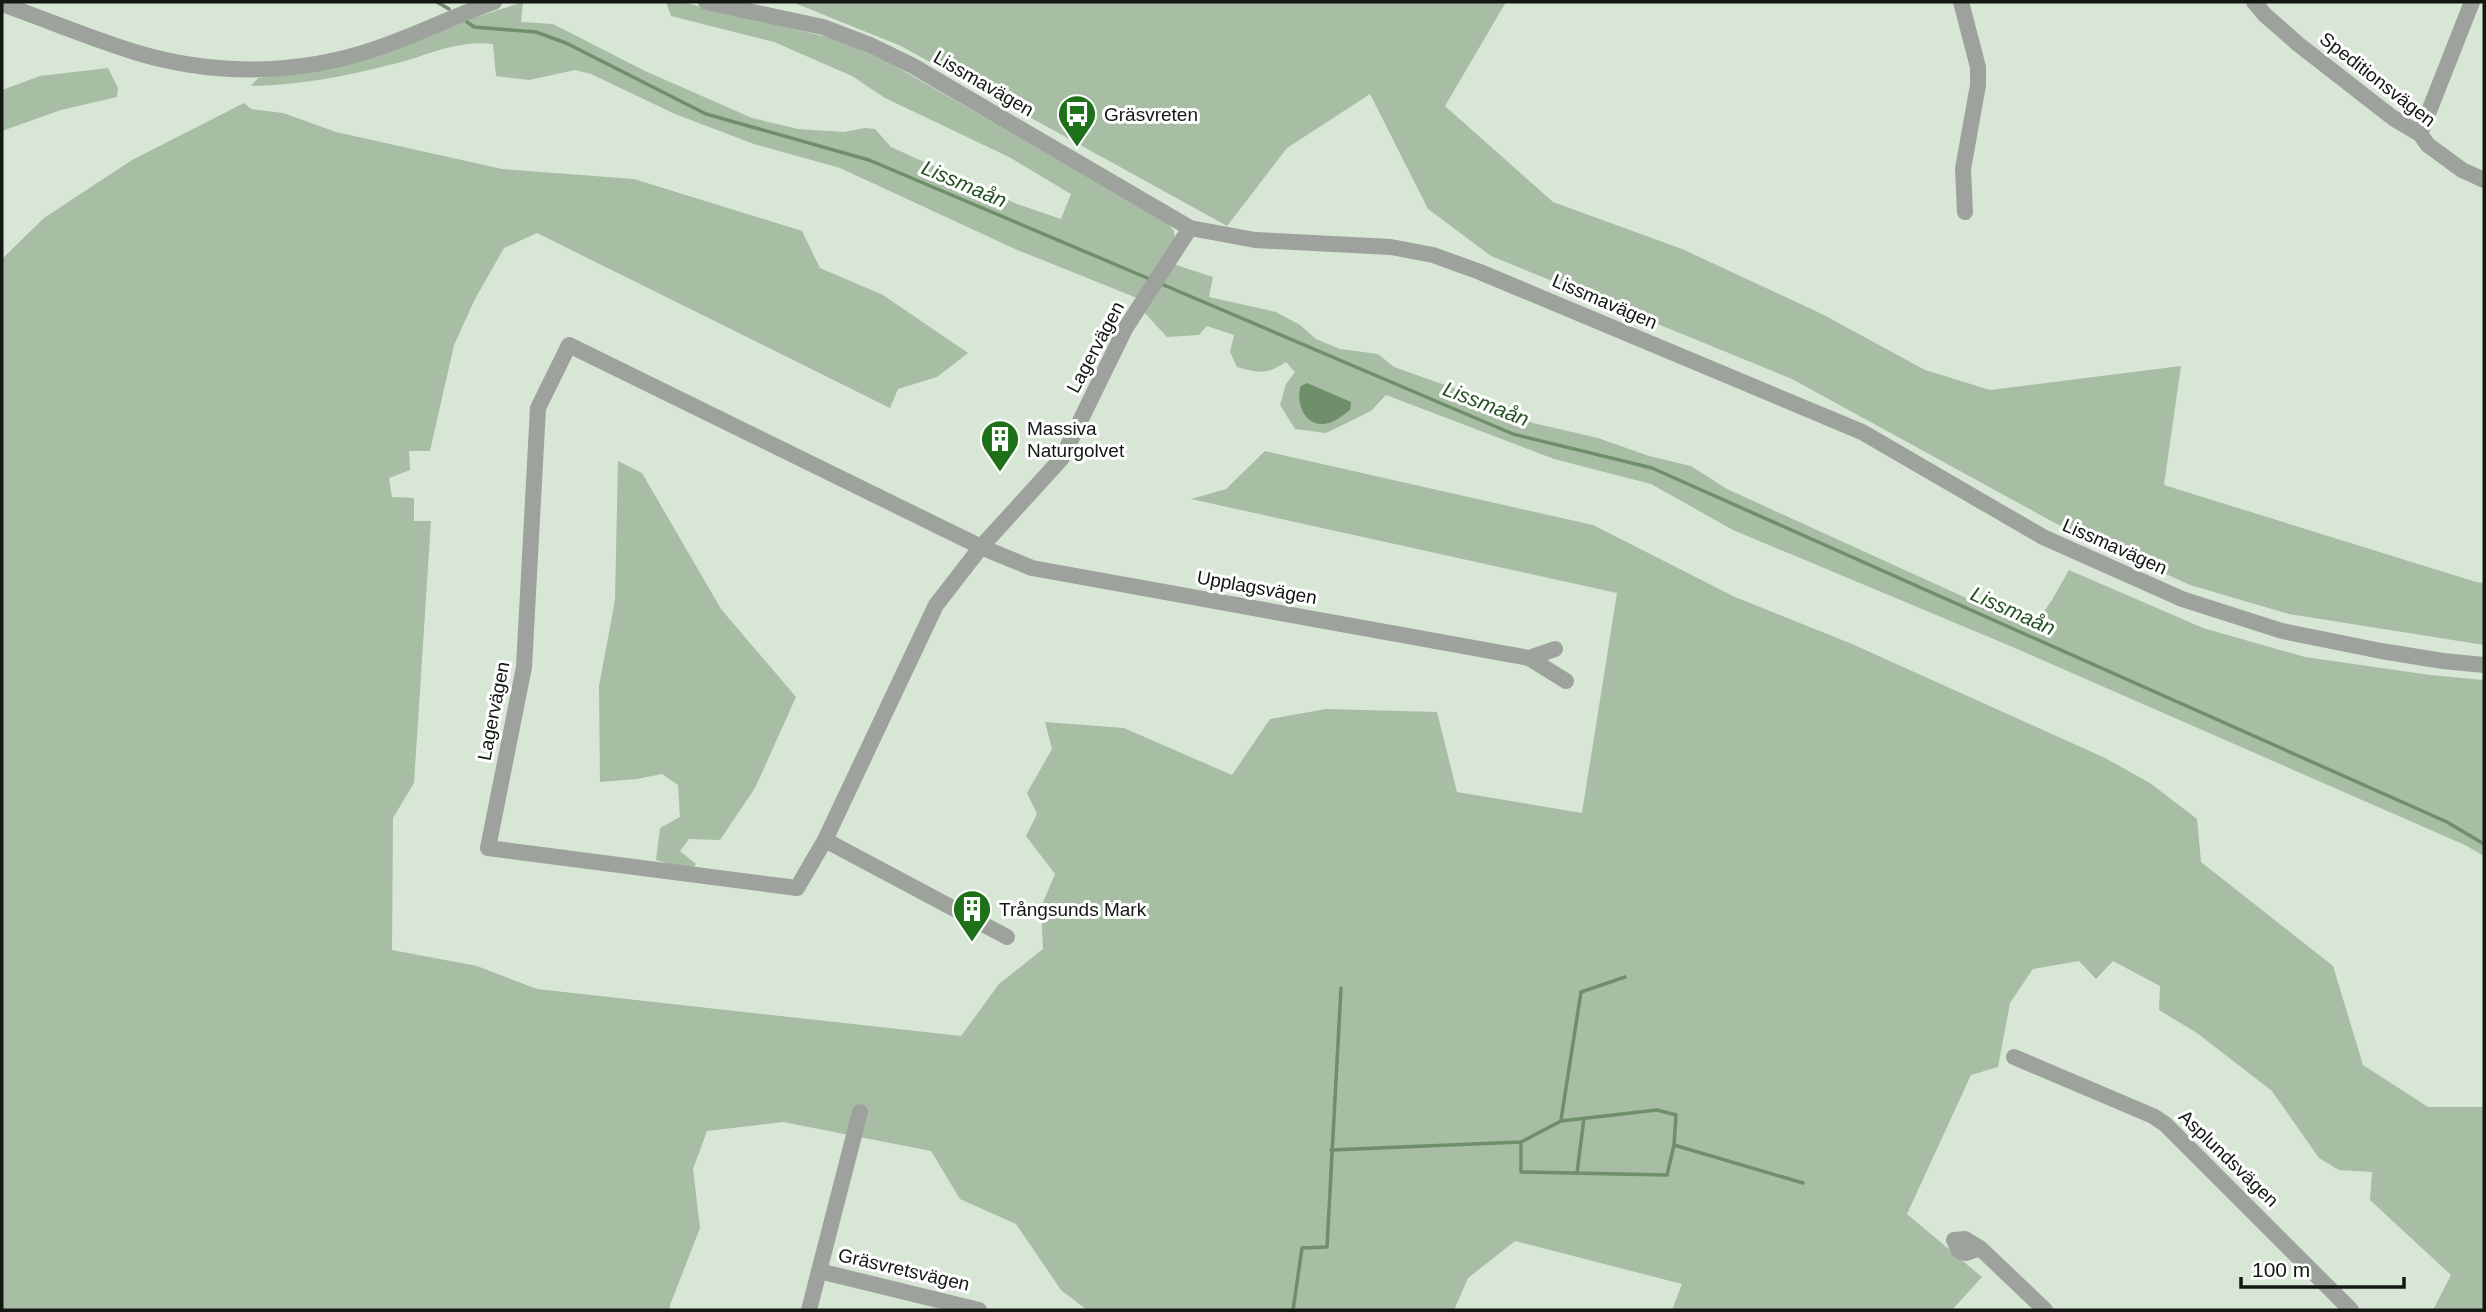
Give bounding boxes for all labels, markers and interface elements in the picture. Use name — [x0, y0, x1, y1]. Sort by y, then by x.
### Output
street label: Speditionsvägen — [2316, 28, 2440, 131]
street label: Lissmavägen — [930, 46, 1037, 121]
bus stop icon: Gräsvreten — [1056, 93, 1098, 148]
place label: Gräsvreten — [1104, 104, 1198, 125]
water label: Lissmaån — [918, 155, 1010, 212]
street label: Lissmavägen — [1549, 270, 1660, 333]
street label: Lagervägen — [1063, 298, 1128, 396]
water label: Lissmaån — [1440, 377, 1532, 430]
building icon: Massiva Naturgolvet — [979, 418, 1021, 473]
place label: Massiva Naturgolvet — [1027, 418, 1125, 461]
street label: Lissmavägen — [2059, 514, 2170, 579]
street label: Upplagsvägen — [1195, 567, 1319, 608]
water label: Lissmaån — [1967, 582, 2059, 639]
street label: Lagervägen — [474, 660, 513, 762]
building icon: Trångsunds Mark — [951, 888, 993, 943]
place label: Trångsunds Mark — [999, 899, 1147, 920]
street label: Asplundsvägen — [2175, 1106, 2283, 1211]
street label: Gräsvretsvägen — [836, 1244, 972, 1295]
scale bar — [2241, 1246, 2404, 1290]
text: 100 m — [2252, 1258, 2310, 1281]

